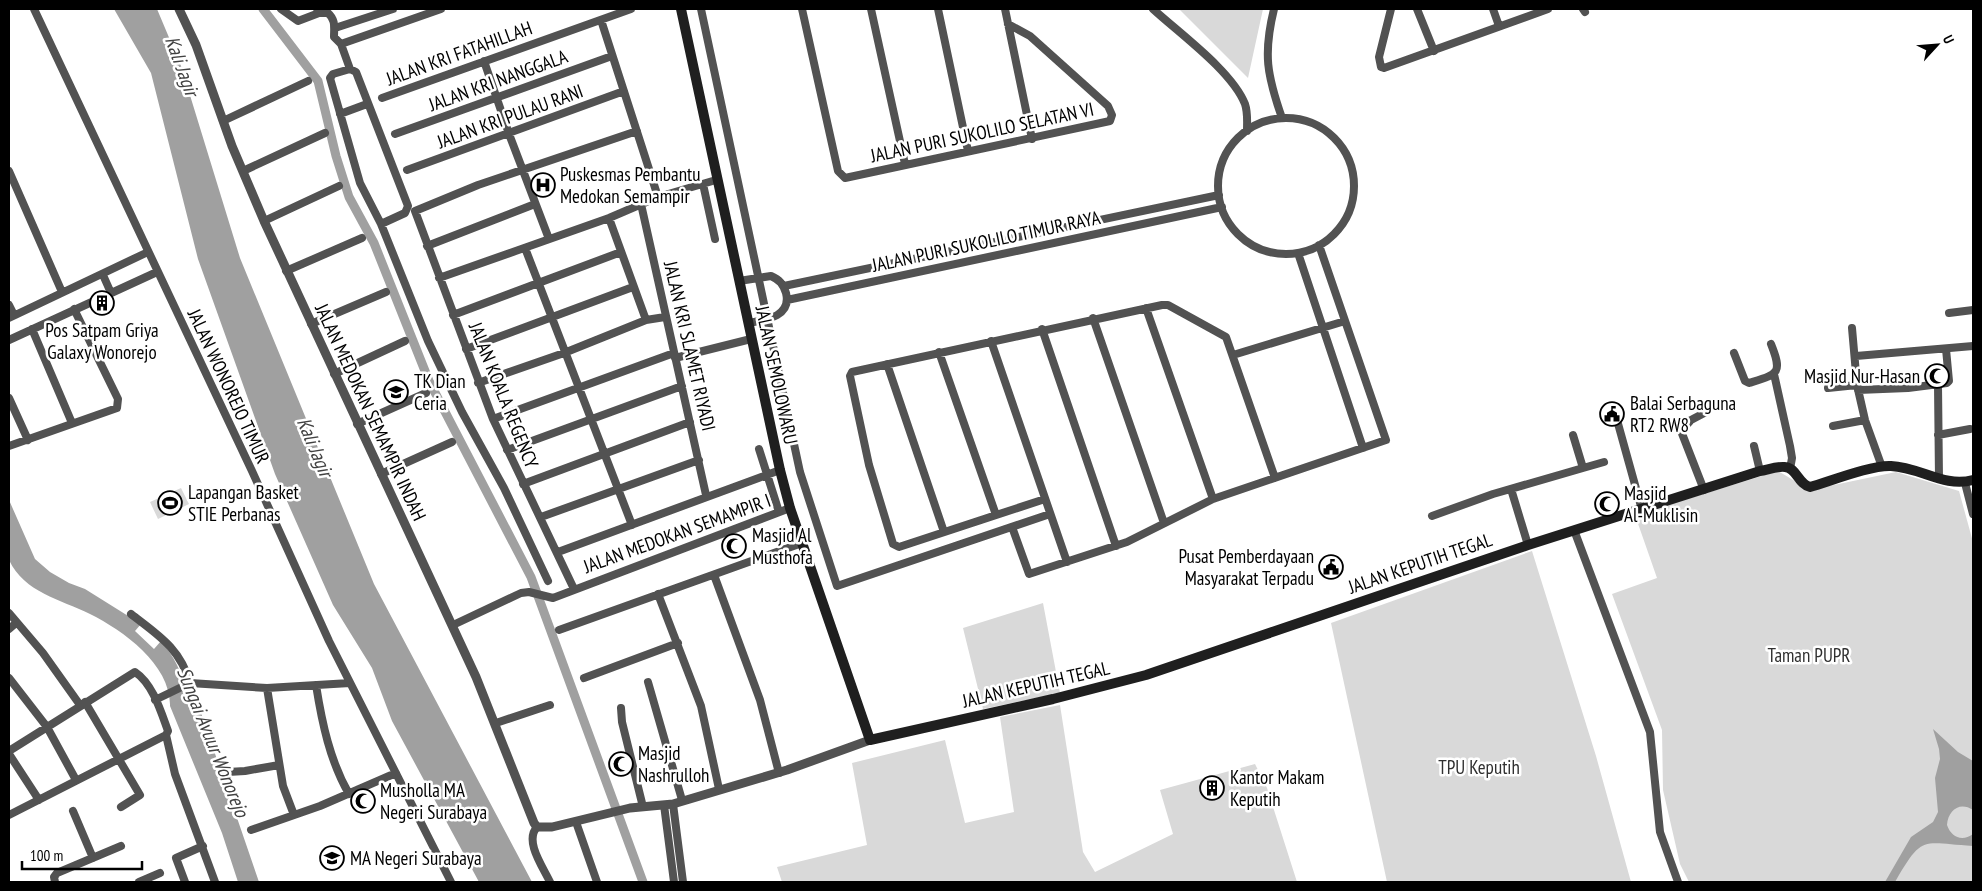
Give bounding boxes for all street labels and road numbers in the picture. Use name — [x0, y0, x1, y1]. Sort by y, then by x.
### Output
street label: JALAN KRI FATAHILLAH — [382, 15, 535, 91]
street label: JALAN KRI NANGGALA — [424, 44, 571, 117]
street label: JALAN KRI PULAU RANI — [433, 78, 586, 154]
street label: JALAN PURI SUKOLILO SELATAN VI — [867, 97, 1096, 168]
street label: JALAN PURI SUKOLILO TIMUR RAYA — [869, 205, 1102, 277]
street label: JALAN KRI SLAMET RIYADI — [659, 258, 721, 433]
street label: JALAN MEDOKAN SEMAMPIR INDAH — [310, 299, 432, 524]
street label: JALAN SEMOLOWARU — [750, 303, 803, 446]
street label: JALAN WONOREJO TIMUR — [182, 304, 275, 467]
street label: JALAN KOALA REGENCY — [463, 318, 544, 472]
street label: JALAN MEDOKAN SEMAMPIR I — [579, 488, 774, 578]
street label: JALAN KEPUTIH TEGAL — [1344, 527, 1495, 599]
street label: JALAN KEPUTIH TEGAL — [959, 655, 1112, 713]

